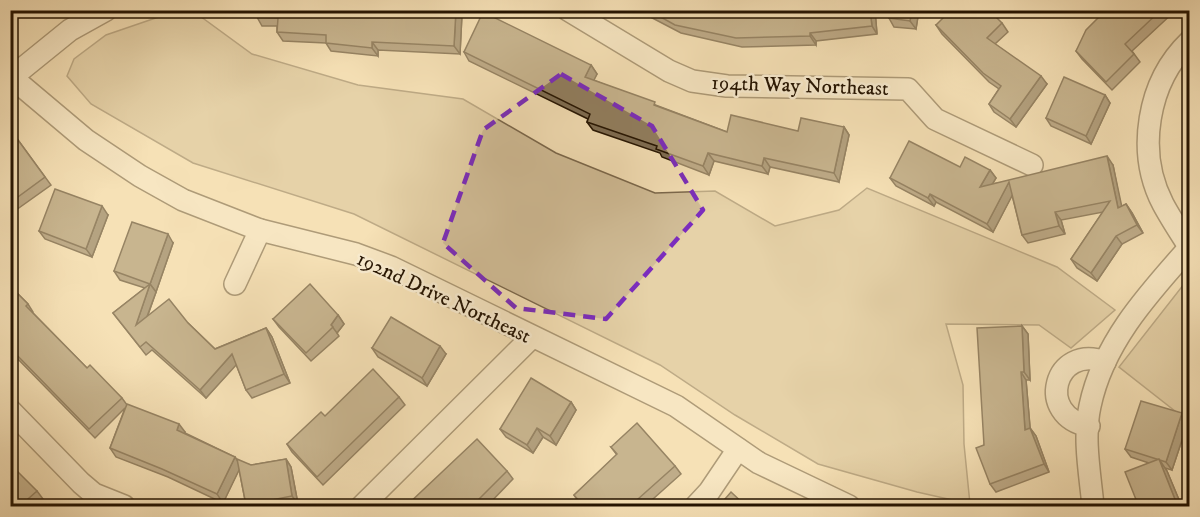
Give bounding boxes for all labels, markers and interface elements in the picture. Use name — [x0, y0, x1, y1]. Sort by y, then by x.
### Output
street label: 194th Way Northeast — [711, 70, 889, 102]
street label: 192nd Drive Northeast — [352, 246, 535, 350]

